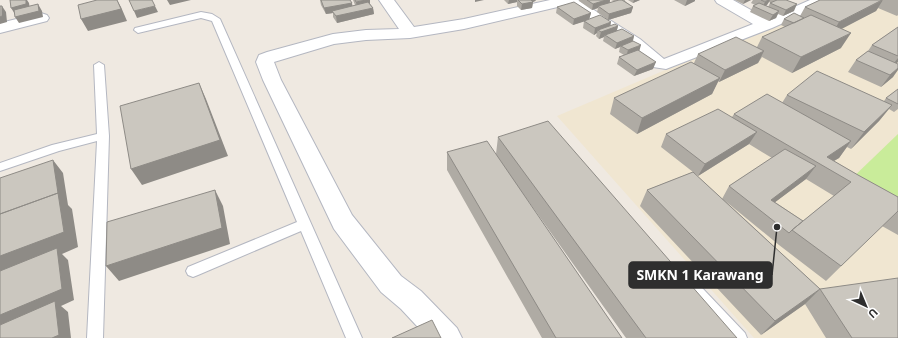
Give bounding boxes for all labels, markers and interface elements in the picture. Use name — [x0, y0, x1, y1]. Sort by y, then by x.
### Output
callout: SMKN 1 Karawang — [629, 262, 772, 288]
text: SMKN 1 Karawang — [636, 265, 764, 284]
north arrow — [846, 286, 886, 326]
text: U — [865, 305, 881, 322]

